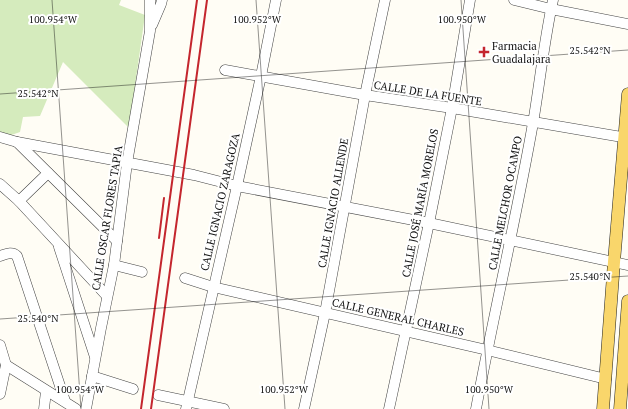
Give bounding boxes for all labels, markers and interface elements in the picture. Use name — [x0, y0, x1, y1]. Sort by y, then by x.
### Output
text: 100.954°W — [29, 13, 78, 26]
text: 100.952°W — [233, 13, 282, 26]
text: 100.950°W — [438, 13, 487, 26]
place label: Farmacia Guadalajara — [492, 39, 551, 66]
text: 25.542°N — [570, 44, 611, 57]
marker: Farmacia Guadalajara — [479, 47, 489, 57]
street label: CALLE DE LA FUENTE — [373, 78, 483, 108]
text: 25.542°N — [18, 87, 59, 100]
street label: CALLE JOSÉ MARÍA MORELOS — [399, 127, 441, 279]
street label: CALLE IGNACIO ZARAGOZA — [197, 131, 243, 272]
street label: CALLE MELCHOR OCAMPO — [485, 135, 525, 271]
street label: CALLE IGNACIO ALLENDE — [315, 137, 351, 269]
street label: CALLE OSCAR FLORES TAPIA — [89, 144, 125, 292]
text: 25.540°N — [570, 270, 611, 283]
street label: CALLE GENERAL CHARLES — [331, 295, 465, 339]
text: 25.540°N — [18, 312, 59, 325]
text: 100.954°W — [56, 383, 105, 396]
text: 100.952°W — [260, 383, 309, 396]
text: 100.950°W — [465, 383, 514, 396]

